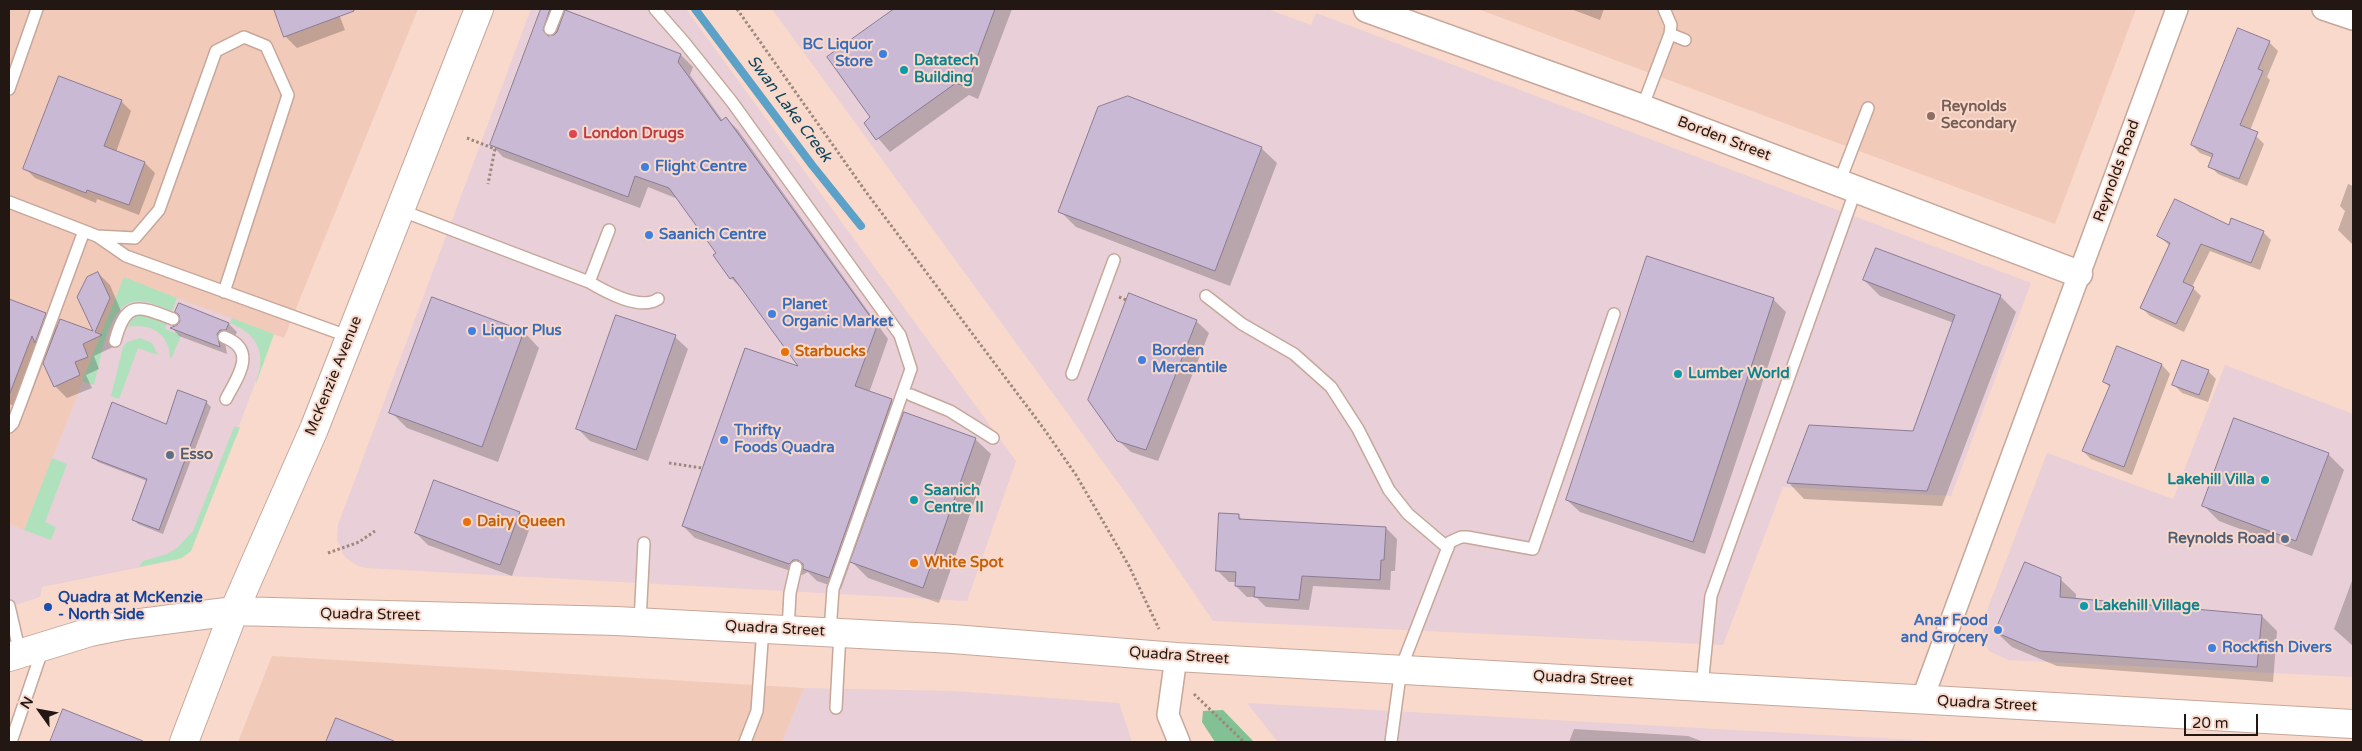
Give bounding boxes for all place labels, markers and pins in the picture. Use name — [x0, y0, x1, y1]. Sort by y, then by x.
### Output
place label: BC Liquor Store — [802, 36, 873, 71]
marker: BC Liquor Store — [877, 48, 889, 60]
place label: Datatech Building — [914, 52, 979, 87]
marker: Datatech Building — [898, 64, 910, 76]
place label: Reynolds Secondary — [1941, 98, 2017, 133]
marker: Reynolds Secondary — [1925, 110, 1937, 122]
place label: London Drugs — [583, 125, 684, 143]
marker: London Drugs — [567, 128, 579, 140]
place label: Flight Centre — [655, 158, 747, 176]
marker: Flight Centre — [639, 161, 651, 173]
place label: Saanich Centre — [659, 226, 766, 244]
marker: Saanich Centre — [643, 229, 655, 241]
place label: Planet Organic Market — [782, 296, 893, 331]
marker: Planet Organic Market — [766, 308, 778, 320]
place label: Liquor Plus — [482, 322, 562, 340]
marker: Liquor Plus — [466, 325, 478, 337]
place label: Borden Mercantile — [1152, 342, 1227, 377]
place label: Starbucks — [795, 343, 866, 361]
marker: Starbucks — [779, 346, 791, 358]
marker: Borden Mercantile — [1136, 354, 1148, 366]
place label: Lumber World — [1688, 365, 1790, 383]
marker: Lumber World — [1672, 368, 1684, 380]
place label: Thrifty Foods Quadra — [734, 422, 835, 457]
marker: Thrifty Foods Quadra — [718, 434, 730, 446]
place label: Esso — [180, 446, 213, 464]
marker: Esso — [164, 449, 176, 461]
place label: Lakehill Villa — [2167, 471, 2255, 489]
marker: Lakehill Villa — [2259, 474, 2271, 486]
place label: Saanich Centre II — [924, 482, 984, 517]
marker: Saanich Centre II — [908, 494, 920, 506]
place label: Dairy Queen — [477, 513, 565, 531]
marker: Dairy Queen — [461, 516, 473, 528]
place label: Reynolds Road — [2168, 530, 2275, 548]
marker: Reynolds Road — [2279, 533, 2291, 545]
place label: White Spot — [924, 554, 1003, 572]
marker: White Spot — [908, 557, 920, 569]
place label: Quadra at McKenzie - North Side — [58, 589, 203, 624]
place label: Lakehill Village — [2094, 597, 2200, 615]
marker: Lakehill Village — [2078, 600, 2090, 612]
marker: Quadra at McKenzie - North Side — [42, 601, 54, 613]
place label: Anar Food and Grocery — [1901, 612, 1988, 647]
marker: Anar Food and Grocery — [1992, 624, 2004, 636]
place label: Rockfish Divers — [2222, 639, 2332, 657]
marker: Rockfish Divers — [2206, 642, 2218, 654]

